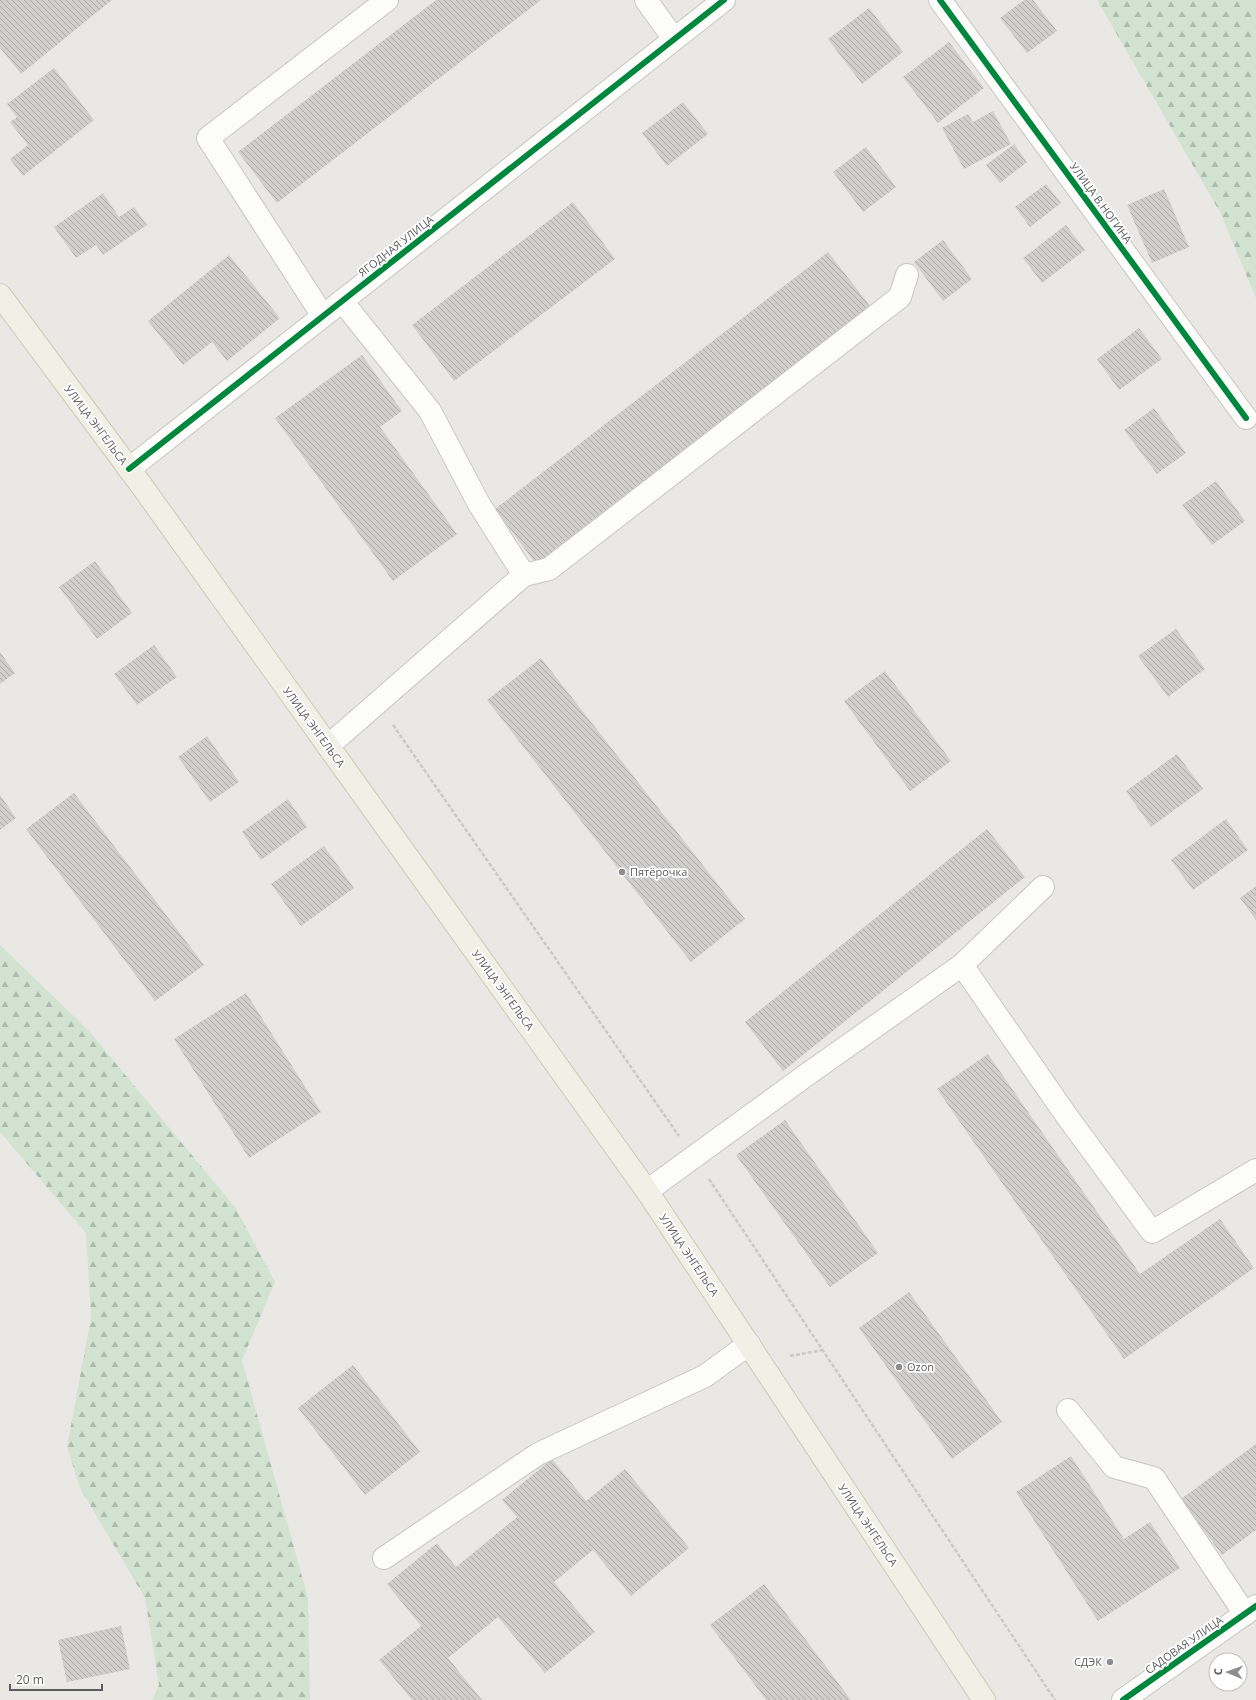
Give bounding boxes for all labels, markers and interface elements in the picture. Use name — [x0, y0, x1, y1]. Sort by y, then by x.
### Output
street label: УЛИЦА В.НОГИНА — [1067, 159, 1136, 246]
street label: ЯГОДНАЯ УЛИЦА — [355, 211, 436, 280]
street label: УЛИЦА ЭНГЕЛЬСА — [61, 382, 131, 468]
street label: УЛИЦА ЭНГЕЛЬСА — [280, 683, 349, 770]
place label: Пятёрочка — [630, 864, 687, 879]
marker: Пятёрочка — [617, 867, 627, 877]
street label: УЛИЦА ЭНГЕЛЬСА — [469, 946, 538, 1033]
street label: УЛИЦА ЭНГЕЛЬСА — [656, 1211, 723, 1299]
place label: Ozon — [907, 1359, 934, 1374]
marker: Ozon — [894, 1362, 904, 1372]
street label: УЛИЦА ЭНГЕЛЬСА — [835, 1481, 902, 1569]
street label: САДОВАЯ УЛИЦА — [1143, 1613, 1225, 1677]
north arrow — [1208, 1652, 1248, 1692]
place label: СДЭК — [1074, 1654, 1102, 1669]
marker: СДЭК — [1105, 1657, 1115, 1667]
scale bar — [10, 1666, 102, 1692]
text: 20 m — [16, 1671, 44, 1688]

